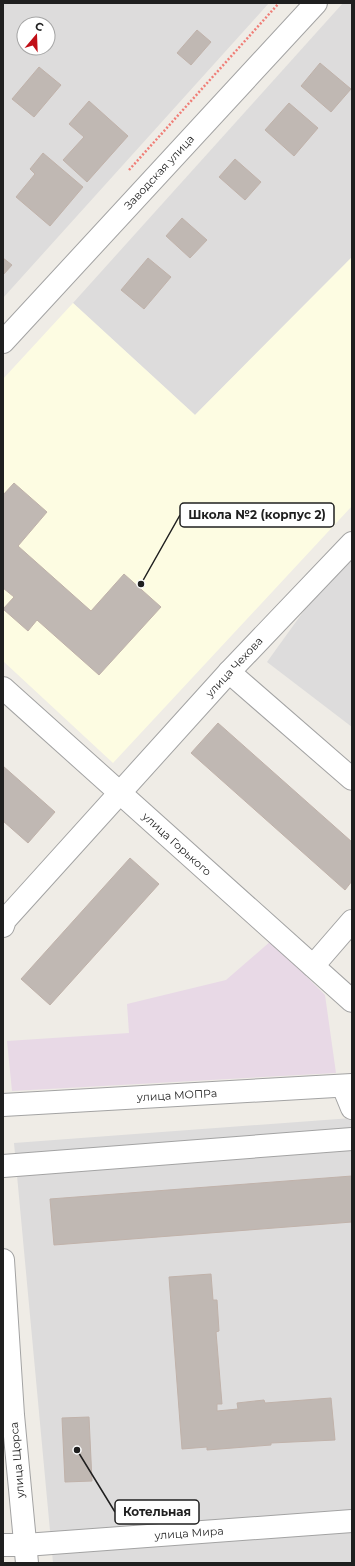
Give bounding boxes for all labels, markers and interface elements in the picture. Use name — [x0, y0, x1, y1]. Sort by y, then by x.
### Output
north arrow — [16, 16, 56, 56]
text: С — [33, 19, 45, 34]
street label: Заводская улица — [121, 132, 197, 212]
callout: Школа №2 (корпус 2) — [180, 503, 334, 527]
text: Школа №2 (корпус 2) — [188, 507, 326, 522]
street label: улица Чехова — [202, 634, 266, 701]
street label: улица Горького — [139, 809, 214, 879]
street label: улица МОПРа — [136, 1086, 217, 1104]
street label: улица Щорса — [7, 1421, 27, 1500]
callout: Котельная — [115, 1500, 199, 1524]
text: Котельная — [123, 1504, 191, 1519]
street label: улица Мира — [153, 1524, 224, 1542]

